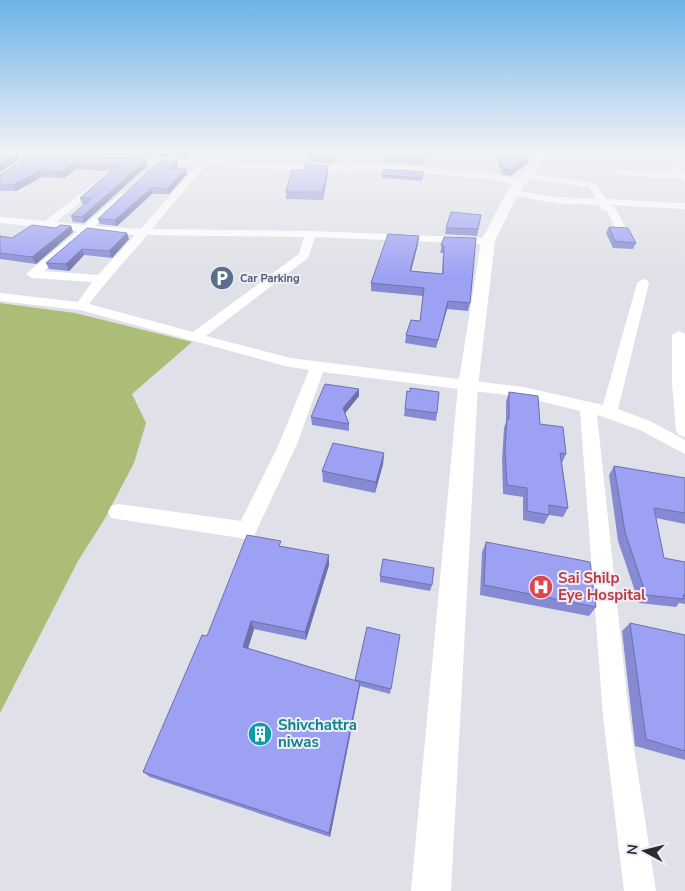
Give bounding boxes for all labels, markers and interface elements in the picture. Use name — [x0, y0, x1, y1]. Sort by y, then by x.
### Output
parking icon: Car Parking — [209, 265, 235, 291]
place label: Car Parking — [240, 271, 300, 286]
place label: Sai Shilp Eye Hospital — [558, 568, 646, 605]
hospital icon: Sai Shilp Eye Hospital — [528, 574, 554, 600]
place label: Shivchattra niwas — [278, 715, 357, 752]
building icon: Shivchattra niwas — [247, 721, 273, 747]
north arrow — [620, 826, 670, 876]
text: N — [623, 843, 643, 856]

